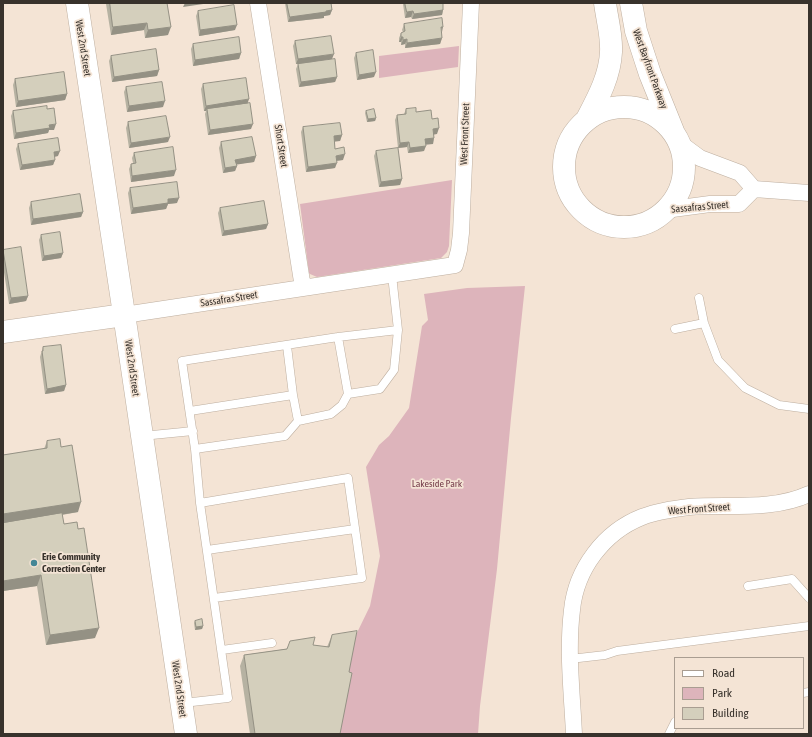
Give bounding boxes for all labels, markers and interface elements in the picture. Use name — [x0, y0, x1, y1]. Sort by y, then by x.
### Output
street label: West 2nd Street — [73, 19, 93, 77]
street label: West Bayfront Parkway — [630, 28, 670, 110]
street label: West Front Street — [458, 103, 472, 165]
street label: Short Street — [272, 124, 290, 168]
street label: Sassafras Street — [671, 199, 729, 215]
street label: Sassafras Street — [200, 289, 258, 309]
street label: West 2nd Street — [122, 339, 142, 397]
park label: Lakeside Park — [412, 478, 462, 490]
street label: West Front Street — [668, 501, 730, 517]
place label: Erie Community Correction Center — [42, 551, 106, 574]
marker: Erie Community Correction Center — [29, 558, 39, 568]
legend — [674, 657, 804, 729]
street label: West 2nd Street — [169, 660, 189, 718]
text: Road — [712, 666, 735, 680]
text: Park — [712, 686, 732, 700]
text: Building — [712, 706, 749, 720]

